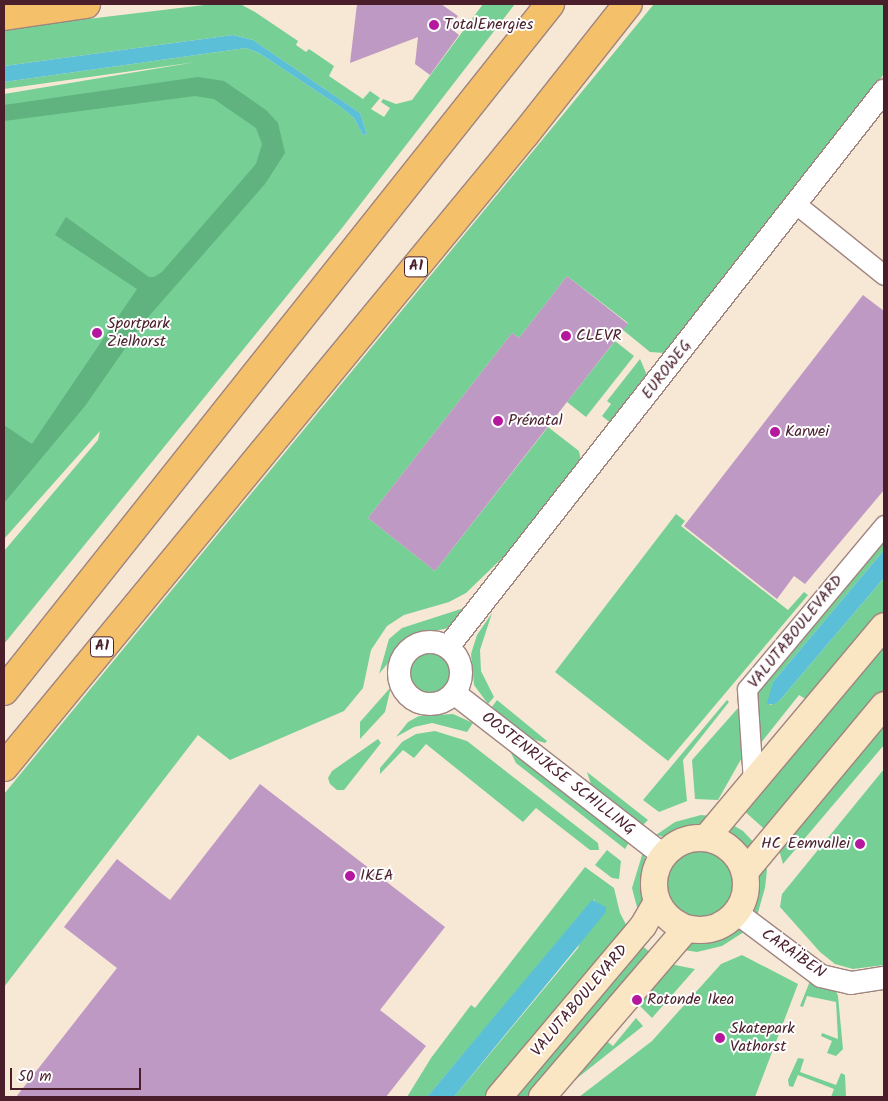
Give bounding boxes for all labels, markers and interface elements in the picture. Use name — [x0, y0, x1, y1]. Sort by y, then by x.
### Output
place label: TotalEnergies — [444, 15, 533, 35]
marker: TotalEnergies — [428, 19, 440, 31]
road number: A1 — [404, 254, 428, 280]
place label: Sportpark Zielhorst — [107, 314, 170, 352]
place label: CLEVR — [576, 326, 622, 346]
marker: Sportpark Zielhorst — [91, 327, 103, 339]
marker: CLEVR — [560, 330, 572, 342]
street label: EUROWEG — [638, 337, 696, 403]
place label: Prénatal — [508, 411, 563, 431]
marker: Prénatal — [492, 415, 504, 427]
place label: Karwei — [785, 422, 829, 442]
marker: Karwei — [769, 426, 781, 438]
street label: VALUTABOULEVARD — [744, 571, 848, 693]
road number: A1 — [90, 634, 114, 660]
street label: OOSTENRIJKSE SCHILLING — [478, 708, 638, 840]
place label: HC Eemvallei — [761, 834, 850, 854]
marker: HC Eemvallei — [854, 838, 866, 850]
place label: IKEA — [360, 866, 394, 886]
marker: IKEA — [344, 870, 356, 882]
street label: CARAÏBEN — [757, 925, 829, 983]
street label: VALUTABOULEVARD — [528, 941, 632, 1061]
place label: Rotonde Ikea — [647, 990, 734, 1010]
marker: Rotonde Ikea — [631, 994, 643, 1006]
place label: Skatepark Vathorst — [730, 1019, 795, 1057]
marker: Skatepark Vathorst — [714, 1032, 726, 1044]
scale bar — [12, 1058, 144, 1090]
text: 50 m — [18, 1065, 52, 1089]

